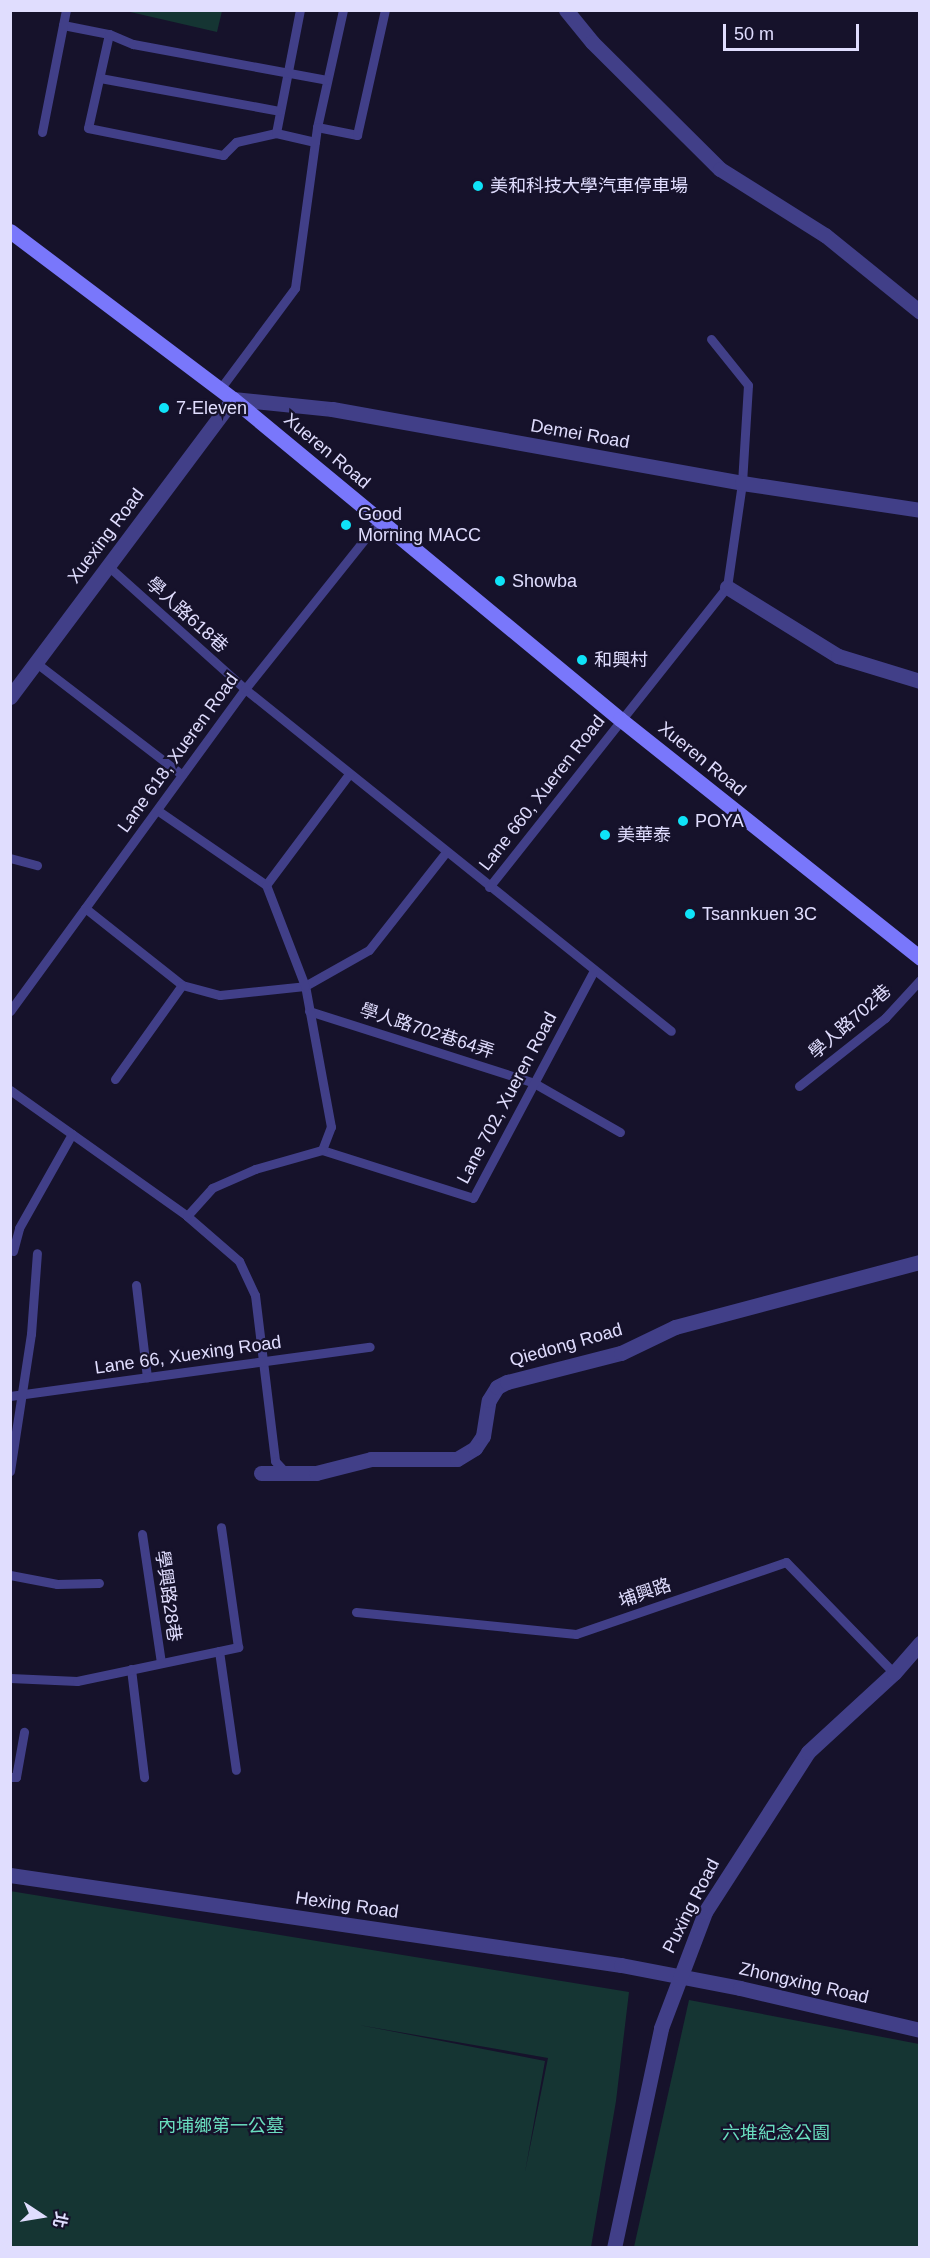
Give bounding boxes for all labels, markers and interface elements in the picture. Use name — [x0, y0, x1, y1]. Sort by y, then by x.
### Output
scale bar — [726, 12, 862, 50]
text: 50 m — [734, 24, 774, 44]
place label: 美和科技大學汽車停車場 — [490, 175, 688, 197]
marker: 美和科技大學汽車停車場 — [471, 179, 485, 193]
place label: 7-Eleven — [176, 397, 247, 419]
marker: 7-Eleven — [157, 401, 171, 415]
street label: Xueren Road — [279, 409, 375, 493]
street label: Demei Road — [529, 415, 631, 453]
street label: Xuexing Road — [63, 484, 149, 588]
place label: Good Morning MACC — [358, 504, 481, 546]
marker: Good Morning MACC — [339, 518, 353, 532]
place label: Showba — [512, 570, 577, 592]
street label: 學人路618巷 — [142, 573, 232, 657]
marker: Showba — [493, 574, 507, 588]
place label: 和興村 — [594, 649, 648, 671]
marker: 和興村 — [575, 653, 589, 667]
street label: Lane 618, Xueren Road — [113, 669, 243, 837]
street label: Lane 660, Xueren Road — [475, 711, 609, 875]
street label: Xueren Road — [654, 717, 750, 801]
place label: POYA — [695, 810, 744, 832]
marker: POYA — [676, 814, 690, 828]
place label: 美華泰 — [617, 824, 671, 846]
marker: 美華泰 — [598, 828, 612, 842]
place label: Tsannkuen 3C — [702, 903, 817, 925]
marker: Tsannkuen 3C — [683, 907, 697, 921]
street label: 學人路702巷 — [804, 980, 896, 1064]
street label: 學人路702巷64弄 — [357, 999, 497, 1063]
street label: Lane 702, Xueren Road — [453, 1009, 561, 1187]
street label: Qiedong Road — [507, 1319, 625, 1371]
street label: Lane 66, Xuexing Road — [93, 1331, 283, 1379]
street label: 學興路28巷 — [151, 1549, 185, 1643]
street label: 埔興路 — [616, 1574, 674, 1612]
street label: Puxing Road — [658, 1855, 724, 1957]
street label: Hexing Road — [294, 1887, 400, 1923]
street label: Zhongxing Road — [737, 1958, 871, 2008]
park label: 內埔鄉第一公墓 — [158, 2115, 284, 2137]
park label: 六堆紀念公園 — [722, 2122, 830, 2144]
north arrow — [12, 2186, 72, 2246]
text: 北 — [50, 2210, 70, 2229]

